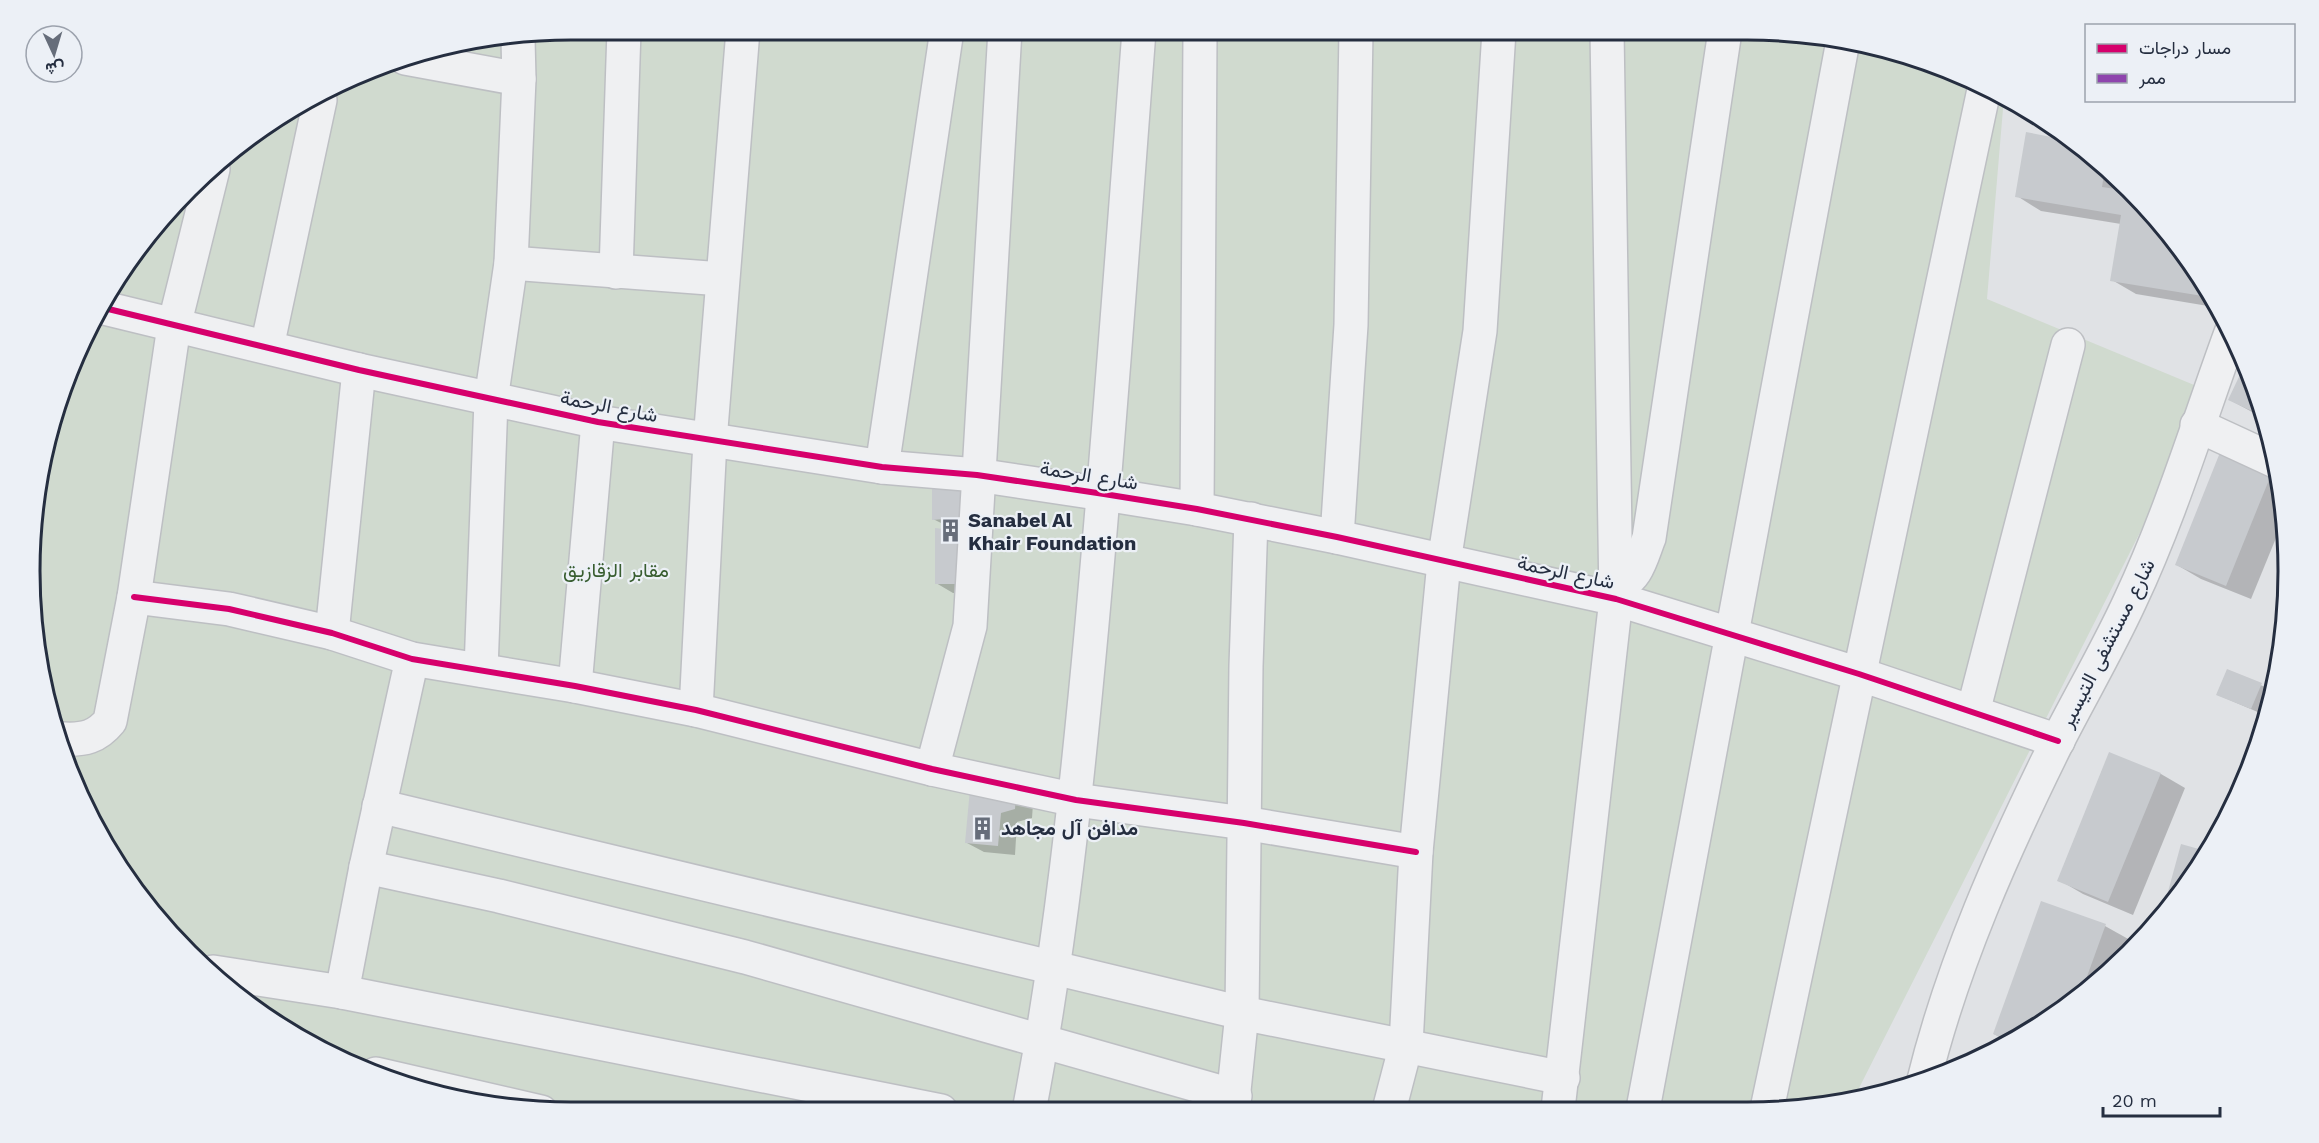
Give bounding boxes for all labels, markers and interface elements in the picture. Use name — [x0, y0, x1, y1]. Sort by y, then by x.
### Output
north arrow — [24, 24, 84, 84]
legend — [2085, 24, 2295, 102]
text: مسار دراجات — [2139, 37, 2231, 59]
text: ش — [45, 58, 65, 79]
text: ممر — [2138, 67, 2166, 89]
street label: شارع الرحمة — [558, 385, 660, 429]
street label: شارع الرحمة — [1038, 455, 1140, 497]
place label: Sanabel Al Khair Foundation — [968, 508, 1136, 555]
building icon: Sanabel Al Khair Foundation — [937, 518, 963, 544]
street label: شارع الرحمة — [1515, 550, 1617, 596]
street label: شارع مستشفى التيسير — [2054, 555, 2162, 733]
park label: مقابر الزقازيق — [563, 558, 669, 583]
building icon: مدافن آل مجاهد — [970, 815, 996, 841]
place label: مدافن آل مجاهد — [1001, 816, 1138, 840]
scale bar — [2103, 1080, 2220, 1118]
text: 20 m — [2112, 1090, 2157, 1111]

